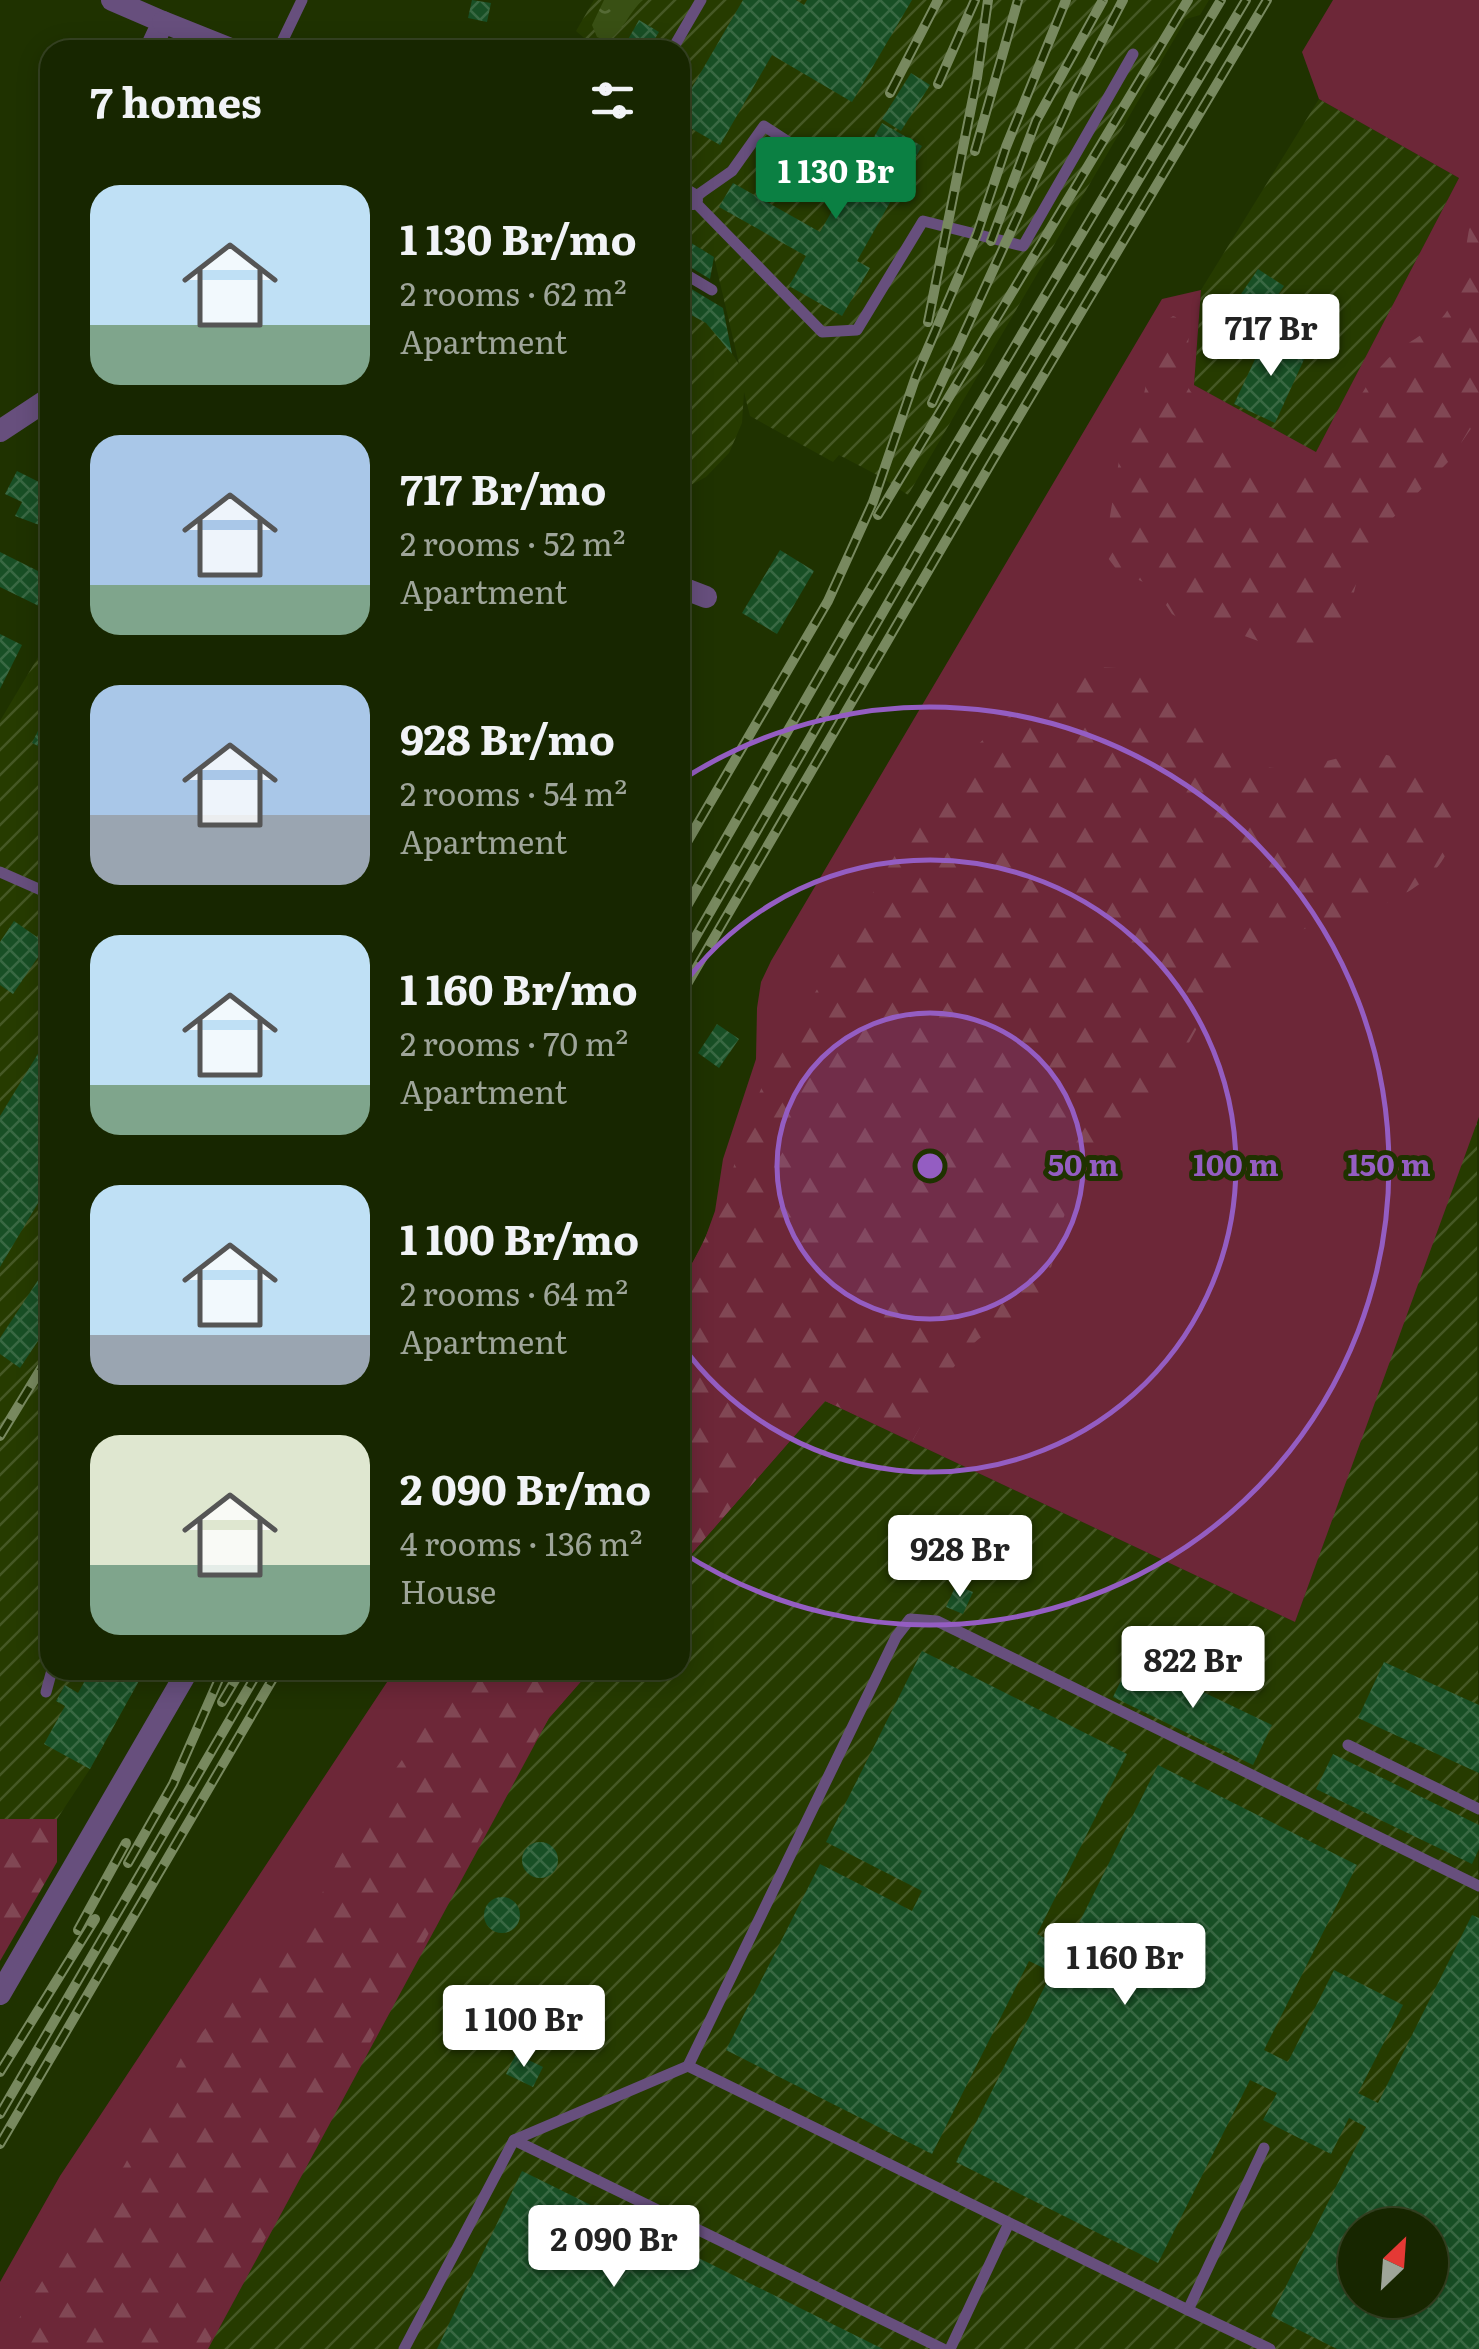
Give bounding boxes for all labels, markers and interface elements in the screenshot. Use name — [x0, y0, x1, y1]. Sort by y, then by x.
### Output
text: 7 homes — [90, 69, 262, 131]
icon: filters — [585, 73, 640, 128]
pin: 1 130 Br — [733, 137, 939, 222]
text: 1 130 Br — [778, 145, 894, 193]
text: 1 130 Br/mo — [400, 206, 637, 268]
icon: home — [170, 225, 290, 345]
text: 2 rooms · 62 m² — [400, 268, 627, 316]
pin: 717 Br — [1190, 294, 1352, 379]
text: 717 Br — [1224, 302, 1318, 350]
text: Apartment — [400, 316, 567, 364]
text: 717 Br/mo — [400, 456, 606, 518]
icon: home — [170, 475, 290, 595]
text: 2 rooms · 52 m² — [400, 518, 626, 566]
text: Apartment — [400, 566, 567, 614]
text: 928 Br/mo — [400, 706, 615, 768]
icon: home — [170, 725, 290, 845]
text: 2 rooms · 54 m² — [400, 768, 627, 816]
text: Apartment — [400, 816, 567, 864]
text: 1 160 Br/mo — [400, 956, 638, 1018]
icon: home — [170, 975, 290, 1095]
text: 2 rooms · 70 m² — [400, 1018, 628, 1066]
text: Apartment — [400, 1066, 567, 1114]
text: 50 m — [1048, 1141, 1118, 1185]
text: 100 m — [1193, 1141, 1279, 1185]
text: 150 m — [1347, 1141, 1431, 1185]
centre of rings — [912, 1148, 948, 1184]
text: 1 100 Br/mo — [400, 1206, 639, 1268]
icon: home — [170, 1225, 290, 1345]
text: 2 rooms · 64 m² — [400, 1268, 628, 1316]
text: Apartment — [400, 1316, 567, 1364]
text: 2 090 Br/mo — [400, 1456, 651, 1518]
icon: home — [170, 1475, 290, 1595]
pin: 928 Br — [879, 1515, 1041, 1600]
text: 4 rooms · 136 m² — [400, 1518, 642, 1566]
text: 928 Br — [910, 1523, 1010, 1571]
text: House — [400, 1566, 496, 1614]
pin: 822 Br — [1112, 1626, 1274, 1711]
text: 822 Br — [1144, 1634, 1242, 1682]
pin: 1 160 Br — [1022, 1923, 1228, 2008]
text: 1 160 Br — [1066, 1931, 1184, 1979]
pin: 1 100 Br — [421, 1985, 627, 2070]
text: 1 100 Br — [465, 1993, 583, 2041]
pin: 2 090 Br — [511, 2205, 717, 2290]
north arrow — [1338, 2208, 1448, 2318]
map controls — [1338, 2208, 1448, 2318]
text: 2 090 Br — [550, 2213, 678, 2261]

